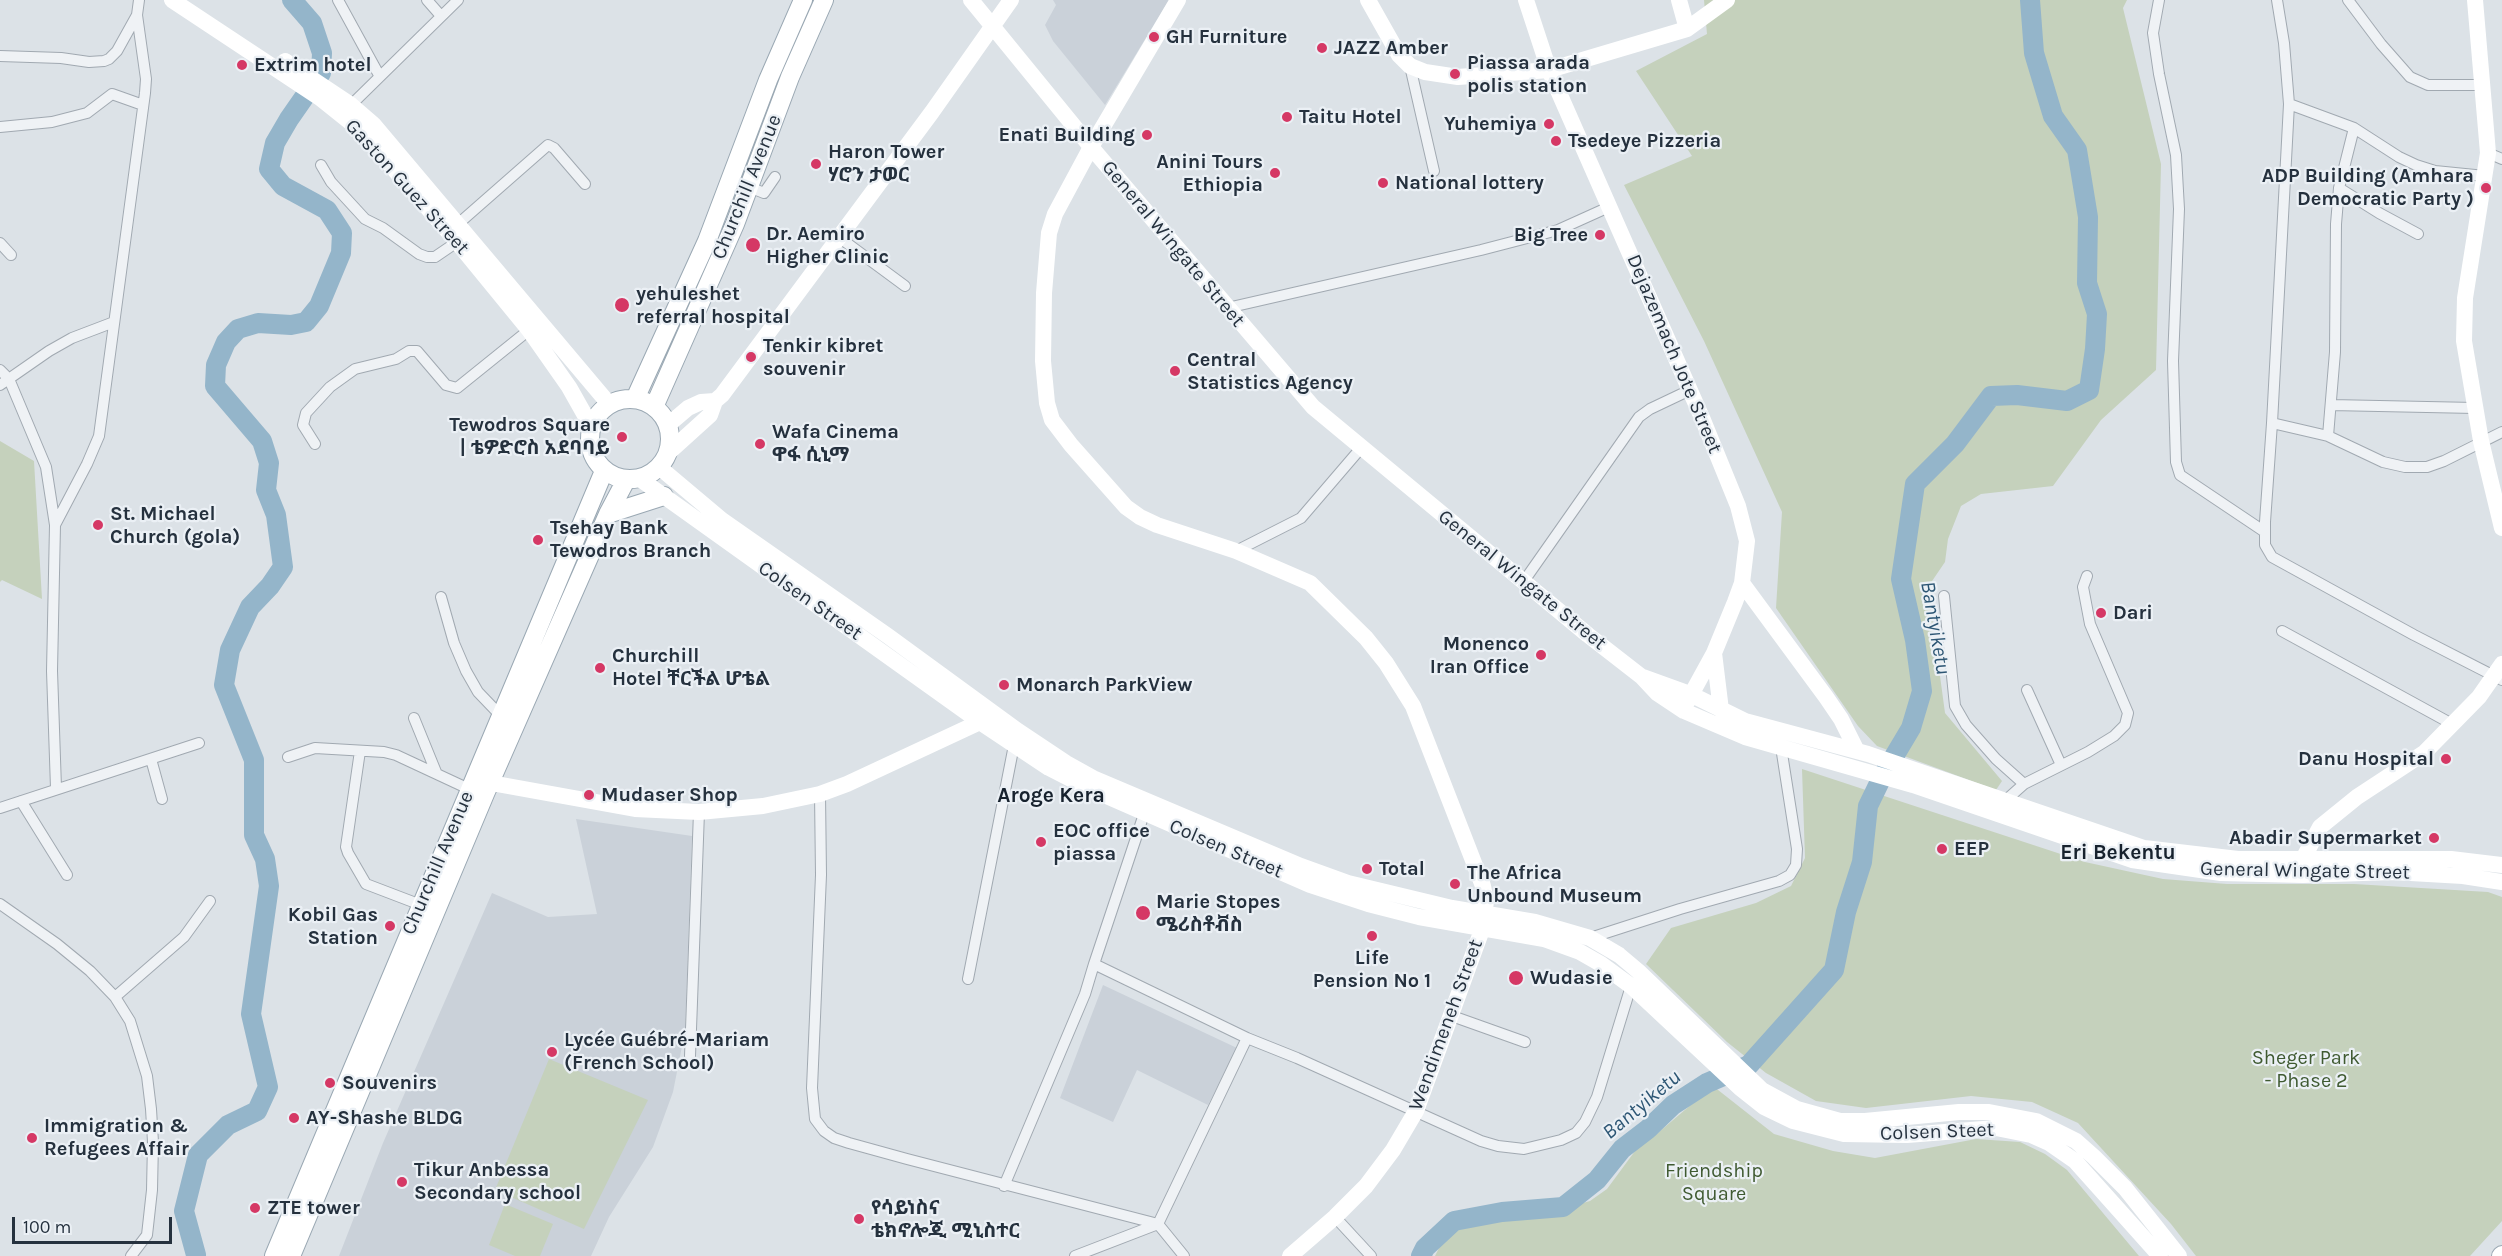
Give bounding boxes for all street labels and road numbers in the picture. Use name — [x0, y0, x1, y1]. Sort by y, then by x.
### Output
street label: Churchill Avenue — [707, 111, 787, 263]
street label: Gaston Guez Street — [340, 114, 474, 260]
street label: General Wingate Street — [1096, 156, 1250, 332]
street label: Dejazemach Jote Street — [1621, 251, 1727, 457]
street label: General Wingate Street — [1433, 505, 1611, 655]
street label: Colsen Street — [753, 556, 867, 646]
street label: Churchill Avenue — [397, 788, 479, 938]
street label: Colsen Street — [1165, 814, 1287, 884]
street label: General Wingate Street — [2200, 857, 2410, 885]
street label: Wendimeneh Street — [1404, 936, 1488, 1114]
street label: Colsen Steet — [1880, 1118, 1994, 1146]

